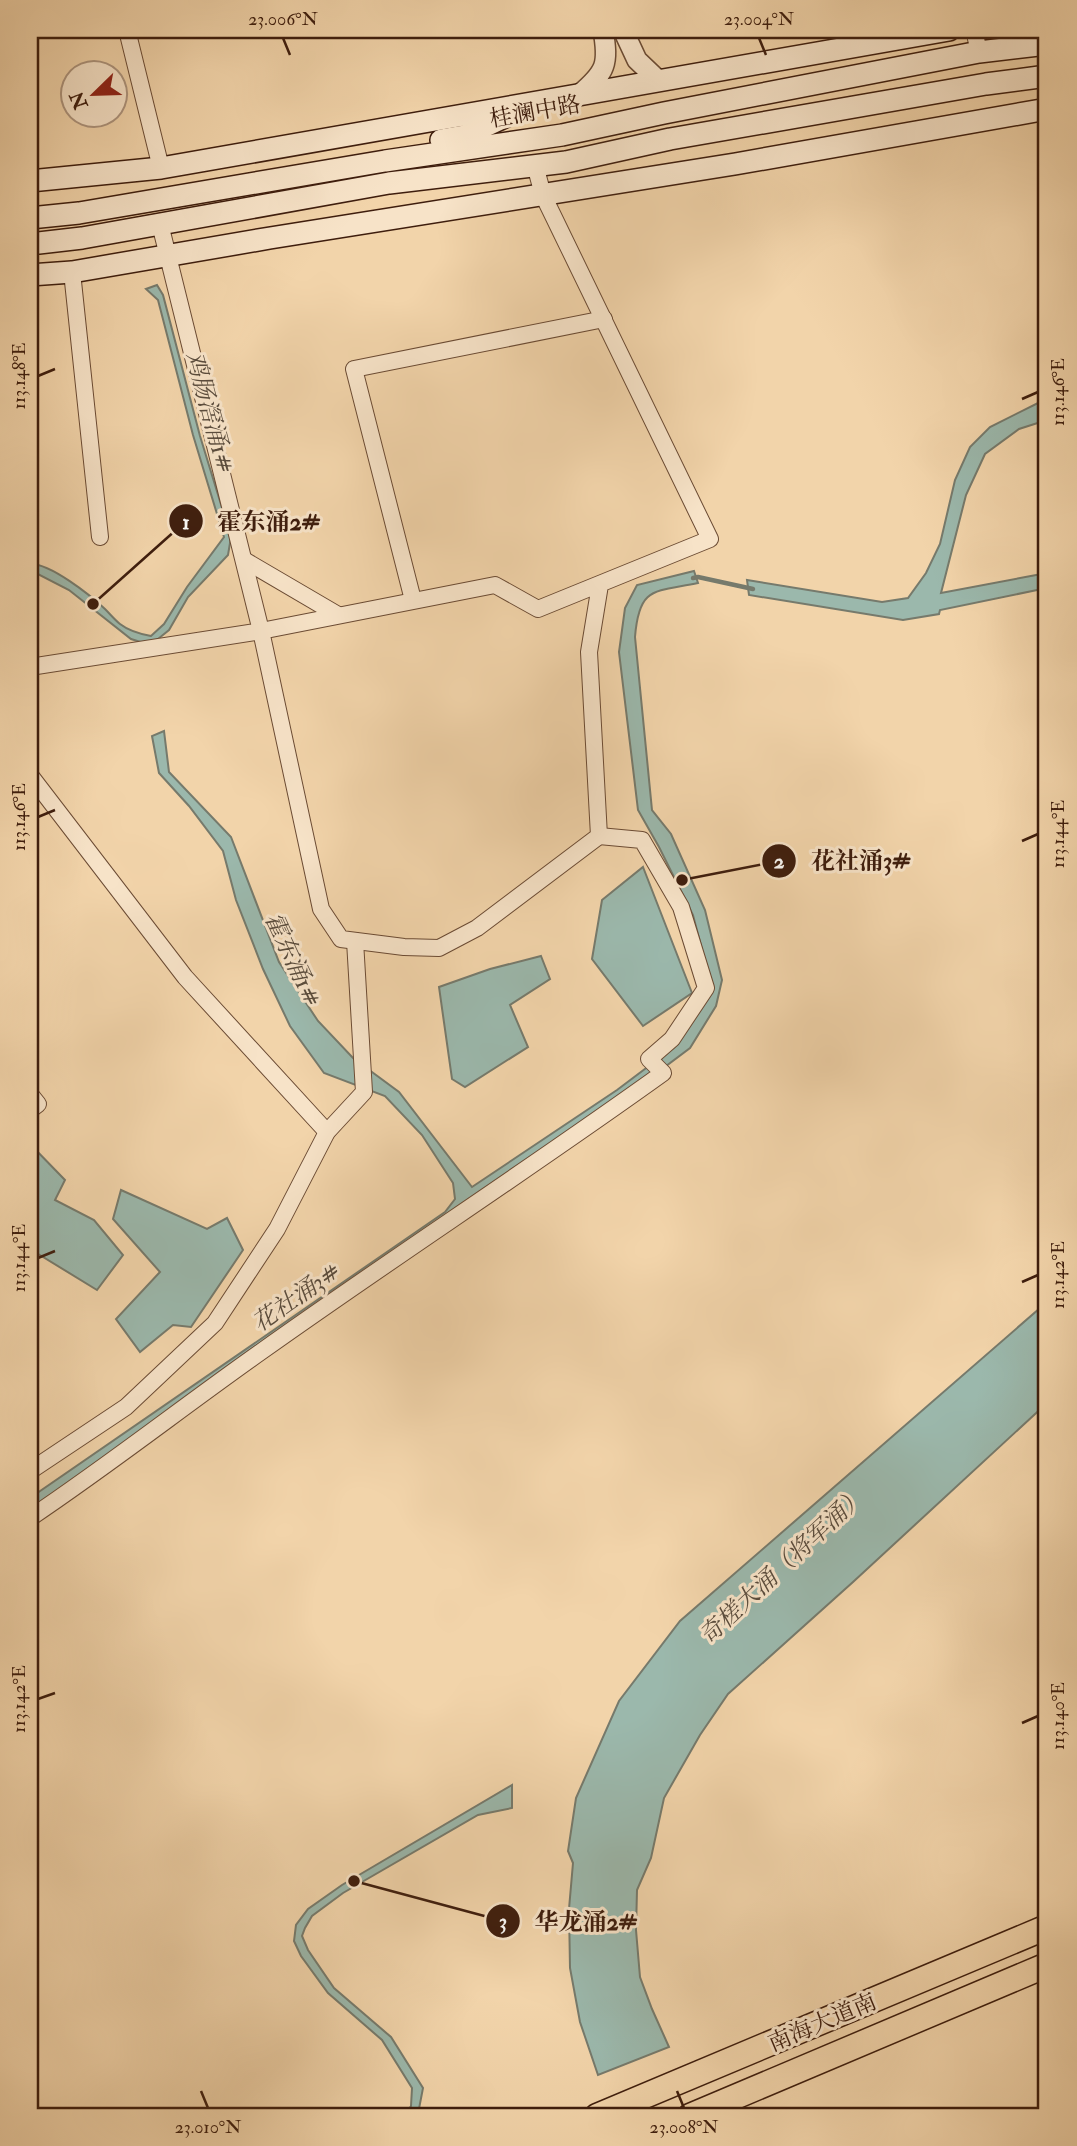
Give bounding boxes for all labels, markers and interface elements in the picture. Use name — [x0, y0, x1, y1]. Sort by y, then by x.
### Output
text: 23.006°N — [248, 8, 318, 31]
text: 23.004°N — [724, 8, 794, 31]
north arrow — [60, 60, 130, 130]
text: N — [65, 87, 94, 114]
street label: 桂澜中路 — [487, 89, 583, 134]
text: 113.148°E — [8, 342, 31, 410]
water label: 鸡肠滘涌1# — [179, 348, 241, 476]
text: 113.146°E — [1047, 358, 1070, 426]
callout: 霍东涌2# — [169, 499, 335, 544]
text: 霍东涌2# — [217, 507, 321, 538]
text: 1 — [182, 509, 190, 536]
text: 113.146°E — [8, 783, 31, 851]
text: 113.144°E — [1047, 800, 1070, 868]
callout: 花社涌3# — [762, 838, 925, 883]
text: 花社涌3# — [811, 846, 911, 877]
text: 2 — [774, 848, 785, 875]
water label: 霍东涌1# — [257, 907, 328, 1011]
text: 113.144°E — [8, 1224, 31, 1292]
text: 113.142°E — [1047, 1241, 1070, 1309]
water label: 花社涌3# — [246, 1256, 346, 1339]
water label: 奇槎大涌（将军涌） — [693, 1481, 872, 1651]
text: 113.142°E — [8, 1665, 31, 1733]
text: 113.140°E — [1047, 1682, 1070, 1750]
callout: 华龙涌2# — [486, 1899, 652, 1944]
text: 华龙涌2# — [534, 1907, 638, 1938]
text: 3 — [499, 1908, 507, 1935]
street label: 南海大道南 — [764, 1987, 881, 2058]
text: 23.010°N — [175, 2116, 241, 2139]
text: 23.008°N — [650, 2116, 718, 2139]

